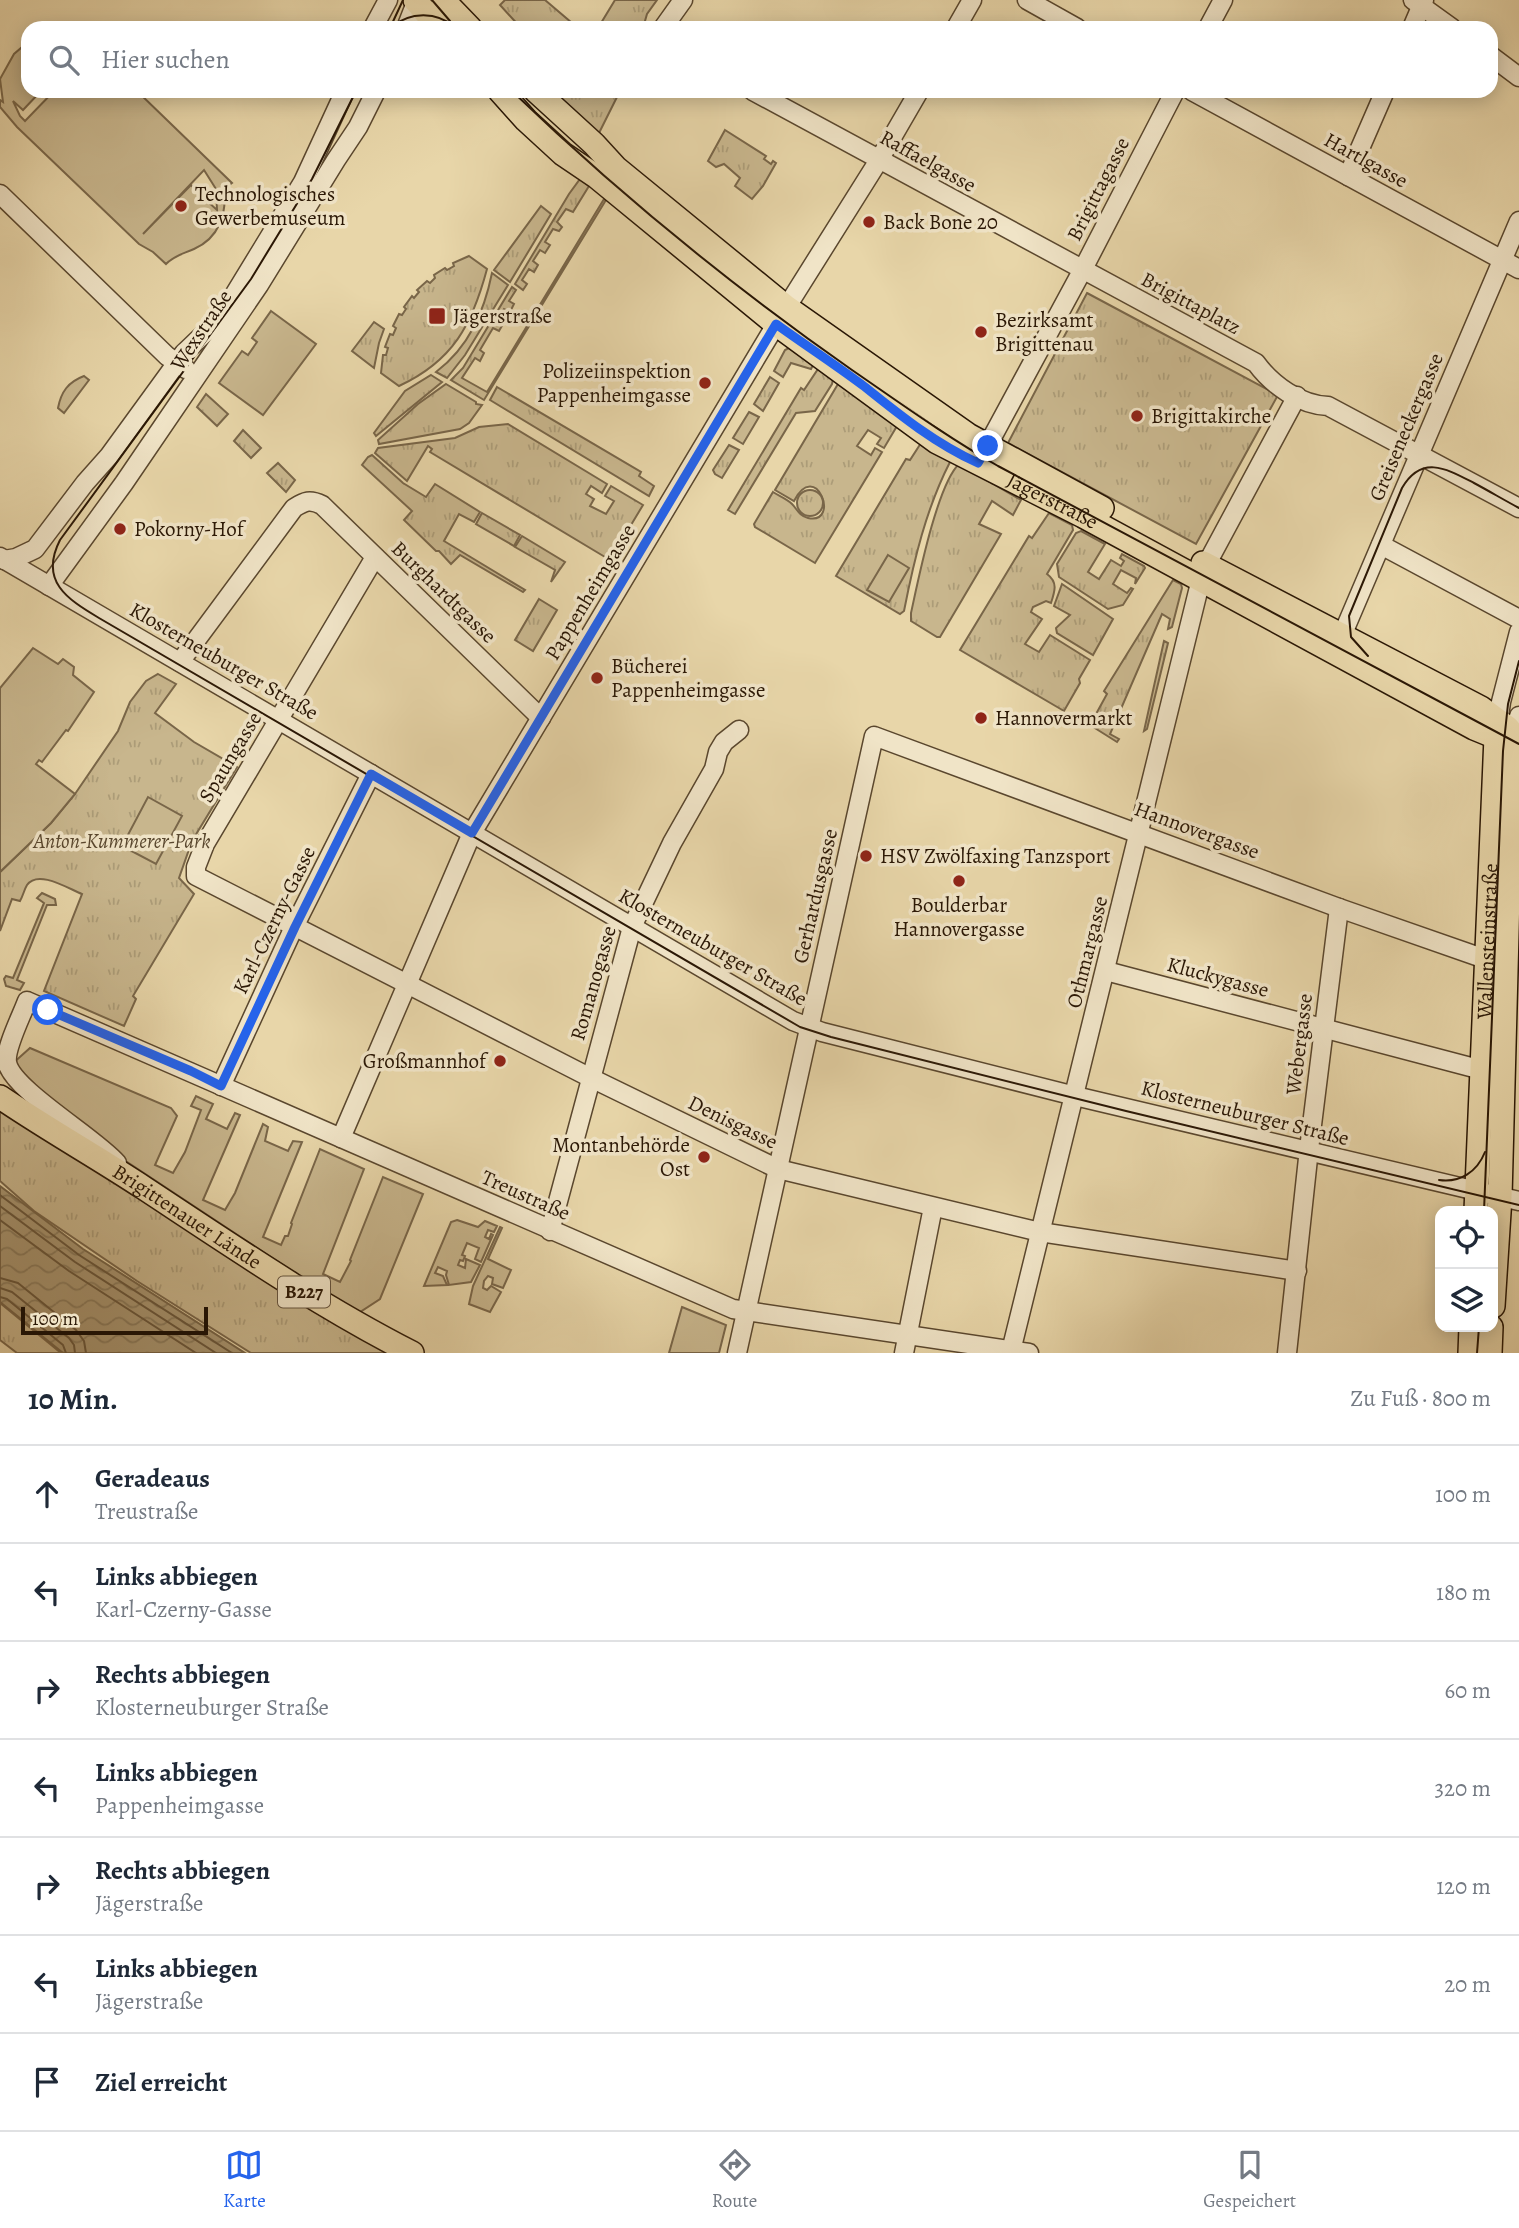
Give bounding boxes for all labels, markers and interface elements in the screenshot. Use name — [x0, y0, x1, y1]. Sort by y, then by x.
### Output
search box — [21, 21, 1498, 98]
icon: search — [45, 41, 83, 79]
text: Hier suchen — [101, 42, 230, 77]
street label: Raffaelgasse — [875, 123, 981, 199]
street label: Hartlgasse — [1319, 126, 1413, 194]
street label: Brigittagasse — [1060, 132, 1136, 246]
place label: Technologisches Gewerbemuseum — [195, 180, 346, 232]
marker: Technologisches Gewerbemuseum — [173, 198, 189, 214]
place label: Back Bone 20 — [883, 208, 998, 236]
marker: Back Bone 20 — [861, 214, 877, 230]
street label: Brigittaplatz — [1136, 265, 1246, 341]
street label: Wexstraße — [163, 284, 238, 377]
place label: Jägerstraße — [453, 302, 552, 330]
marker: Jägerstraße — [427, 306, 447, 326]
place label: Bezirksamt Brigittenau — [995, 306, 1094, 358]
marker: Bezirksamt Brigittenau — [973, 324, 989, 340]
street label: Greiseneckergasse — [1362, 349, 1450, 505]
place label: Polizeiinspektion Pappenheimgasse — [537, 357, 691, 409]
marker: Polizeiinspektion Pappenheimgasse — [697, 375, 713, 391]
place label: Brigittakirche — [1151, 402, 1271, 430]
marker: Brigittakirche — [1129, 408, 1145, 424]
route end — [972, 430, 1003, 461]
street label: Jägerstraße — [1002, 466, 1103, 536]
place label: Pokorny-Hof — [134, 515, 247, 543]
street label: Pappenheimgasse — [538, 519, 642, 665]
marker: Pokorny-Hof — [112, 521, 128, 537]
street label: Burghardtgasse — [385, 535, 503, 649]
street label: Klosterneuburger Straße — [125, 595, 323, 727]
place label: Bücherei Pappenheimgasse — [611, 652, 765, 704]
marker: Bücherei Pappenheimgasse — [589, 670, 605, 686]
place label: Hannovermarkt — [995, 704, 1133, 732]
street label: Spaungasse — [192, 706, 268, 808]
marker: Hannovermarkt — [973, 710, 989, 726]
street label: Hannovergasse — [1131, 794, 1263, 866]
street label: Gerhardusgasse — [786, 826, 844, 966]
park label: Anton-Kummerer-Park — [33, 827, 210, 855]
street label: Karl-Czerny-Gasse — [226, 841, 322, 999]
place label: HSV Zwölfaxing Tanzsport — [880, 842, 1110, 870]
marker: HSV Zwölfaxing Tanzsport — [858, 848, 874, 864]
street label: Wallensteinstraße — [1470, 863, 1505, 1021]
marker: Boulderbar Hannovergasse — [951, 873, 967, 889]
street label: Klosterneuburger Straße — [614, 881, 812, 1013]
place label: Boulderbar Hannovergasse — [893, 891, 1025, 943]
street label: Othmargasse — [1060, 893, 1114, 1011]
street label: Romanogasse — [563, 922, 623, 1044]
street label: Kluckygasse — [1164, 950, 1272, 1004]
street label: Webergasse — [1279, 992, 1319, 1097]
route start — [32, 994, 63, 1025]
place label: Großmannhof — [363, 1047, 489, 1075]
marker: Großmannhof — [492, 1053, 508, 1069]
street label: Klosterneuburger Straße — [1138, 1074, 1352, 1152]
street label: Denisgasse — [684, 1088, 782, 1156]
place label: Montanbehörde Ost — [552, 1131, 690, 1183]
marker: Montanbehörde Ost — [696, 1149, 712, 1165]
street label: Brigittenauer Lände — [107, 1157, 267, 1276]
street label: Treustraße — [477, 1163, 575, 1227]
map controls — [1435, 1206, 1498, 1332]
button: locate — [1435, 1206, 1498, 1269]
button: layers — [1435, 1269, 1498, 1332]
road number: B227 — [278, 1276, 330, 1308]
scale bar — [21, 1304, 208, 1336]
text: 100 m — [32, 1306, 78, 1332]
text: 10 Min. — [28, 1379, 118, 1419]
text: Zu Fuß · 800 m — [1350, 1383, 1491, 1414]
text: Geradeaus — [95, 1461, 210, 1496]
icon: ahead — [28, 1475, 66, 1513]
text: 100 m — [1435, 1479, 1491, 1510]
text: Treustraße — [95, 1496, 198, 1527]
text: Links abbiegen — [95, 1559, 258, 1594]
icon: left — [28, 1573, 66, 1611]
text: 180 m — [1436, 1577, 1491, 1608]
text: Karl-Czerny-Gasse — [95, 1594, 272, 1625]
text: Rechts abbiegen — [95, 1657, 270, 1692]
icon: right — [28, 1671, 66, 1709]
text: 60 m — [1444, 1675, 1491, 1706]
text: Klosterneuburger Straße — [95, 1692, 329, 1723]
text: Links abbiegen — [95, 1755, 258, 1790]
icon: left — [28, 1769, 66, 1807]
text: 320 m — [1435, 1773, 1491, 1804]
text: Pappenheimgasse — [95, 1790, 264, 1821]
text: Rechts abbiegen — [95, 1853, 270, 1888]
icon: right — [28, 1867, 66, 1905]
text: 120 m — [1436, 1871, 1491, 1902]
text: Jägerstraße — [95, 1888, 203, 1919]
text: Links abbiegen — [95, 1951, 258, 1986]
icon: left — [28, 1965, 66, 2003]
text: 20 m — [1444, 1969, 1491, 2000]
text: Jägerstraße — [95, 1986, 203, 2017]
icon: arrive — [28, 2063, 66, 2101]
text: Ziel erreicht — [95, 2065, 228, 2100]
tab: Karte — [223, 2146, 266, 2214]
tab: Route — [712, 2146, 757, 2214]
tab: Gespeichert — [1203, 2146, 1296, 2214]

